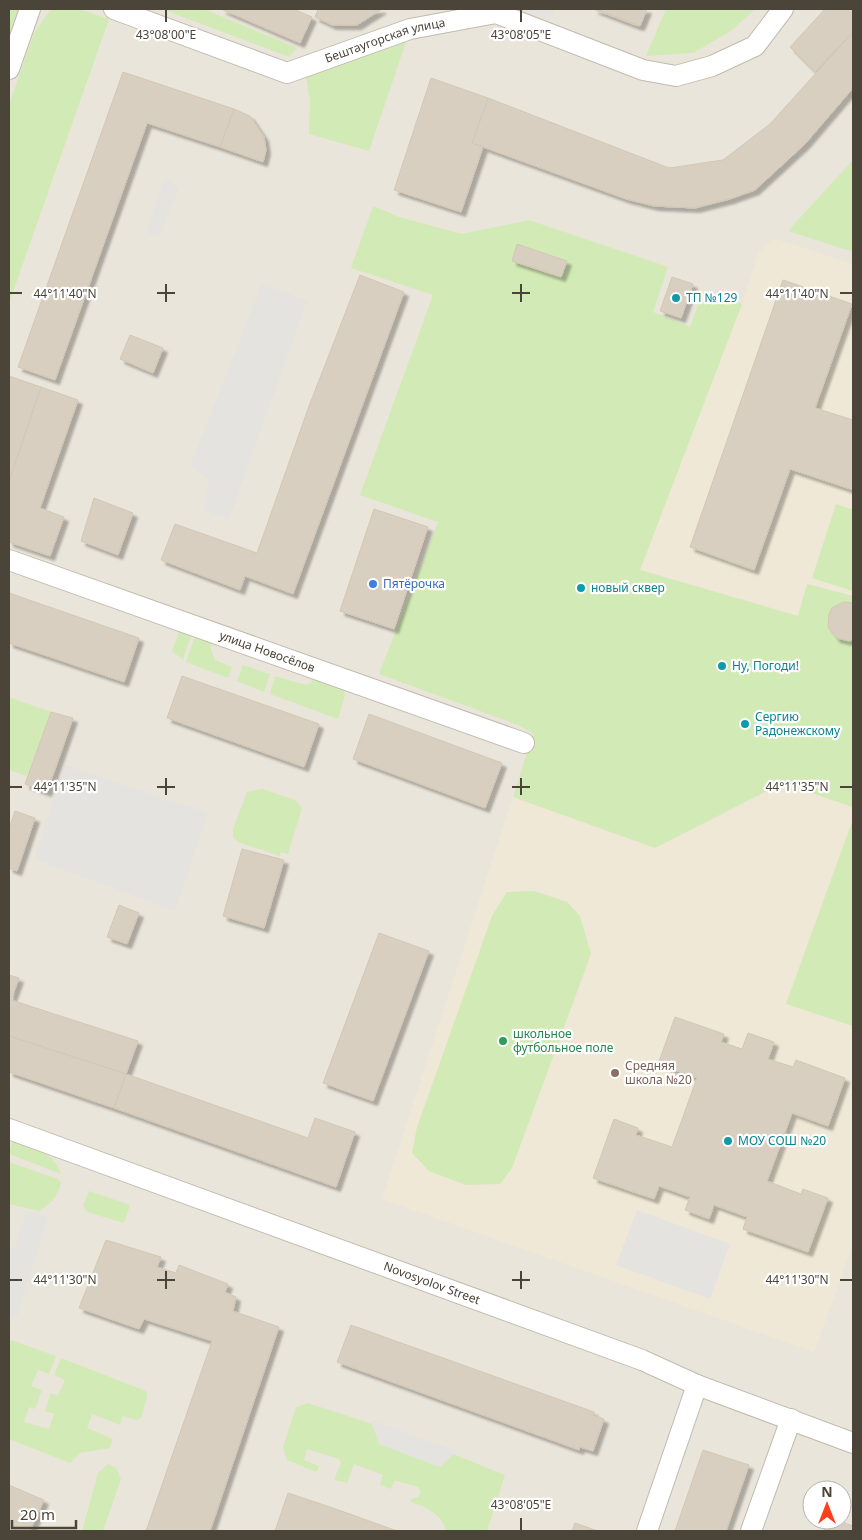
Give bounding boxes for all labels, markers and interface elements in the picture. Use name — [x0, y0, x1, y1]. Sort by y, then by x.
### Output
street label: Бештаугорская улица — [322, 14, 446, 67]
text: 43°08'00"E — [136, 26, 196, 43]
text: 43°08'05"E — [491, 26, 551, 43]
text: 44°11'40"N — [33, 285, 97, 302]
text: 44°11'40"N — [765, 285, 829, 302]
place label: ТП №129 — [686, 289, 738, 306]
marker: ТП №129 — [670, 292, 682, 304]
place label: Пятёрочка — [383, 575, 445, 592]
marker: Пятёрочка — [367, 578, 379, 590]
place label: новый сквер — [591, 579, 665, 596]
marker: новый сквер — [575, 582, 587, 594]
street label: улица Новосёлов — [217, 626, 318, 676]
place label: Ну, Погоди! — [732, 657, 799, 674]
marker: Ну, Погоди! — [716, 660, 728, 672]
place label: Сергию Радонежскому — [755, 708, 841, 739]
marker: Сергию Радонежскому — [739, 718, 751, 730]
text: 44°11'35"N — [33, 778, 97, 795]
text: 44°11'35"N — [765, 778, 829, 795]
place label: школьное футбольное поле — [513, 1025, 614, 1056]
marker: школьное футбольное поле — [497, 1035, 509, 1047]
place label: Средняя школа №20 — [625, 1057, 692, 1088]
marker: Средняя школа №20 — [609, 1067, 621, 1079]
place label: МОУ СОШ №20 — [738, 1132, 826, 1149]
marker: МОУ СОШ №20 — [722, 1135, 734, 1147]
street label: Novosyolov Street — [381, 1257, 483, 1308]
text: 44°11'30"N — [33, 1271, 97, 1288]
text: 44°11'30"N — [765, 1271, 829, 1288]
north arrow — [802, 1480, 852, 1530]
text: N — [821, 1482, 833, 1501]
text: 43°08'05"E — [491, 1496, 551, 1513]
scale bar — [12, 1498, 76, 1530]
text: 20 m — [20, 1504, 55, 1524]

